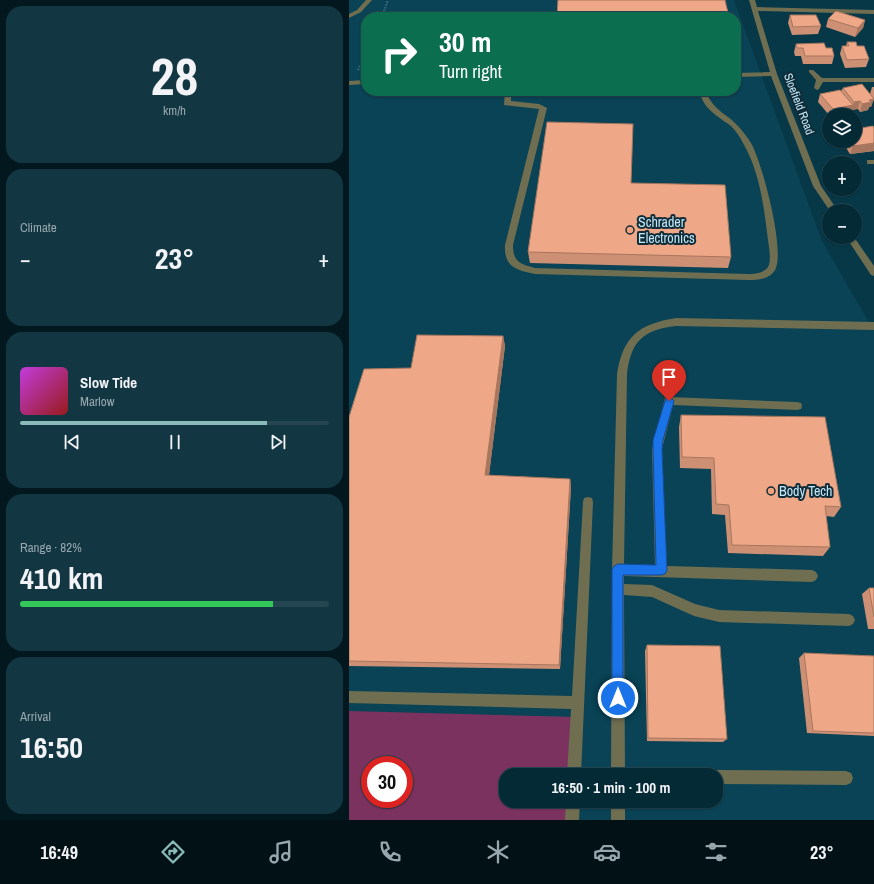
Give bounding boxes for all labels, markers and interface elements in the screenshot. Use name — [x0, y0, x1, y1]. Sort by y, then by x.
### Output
text: 30 m — [439, 23, 491, 61]
icon: right — [373, 28, 425, 80]
text: 28 — [151, 41, 198, 111]
text: Turn right — [439, 59, 502, 84]
street label: Sloefield Road — [780, 71, 818, 137]
text: km/h — [163, 102, 186, 119]
map controls — [822, 108, 862, 244]
button: layers — [822, 108, 862, 148]
button: + — [822, 156, 862, 196]
button: − — [822, 204, 862, 244]
place label: Schrader Electronics — [638, 213, 695, 247]
text: Climate — [20, 219, 57, 236]
marker: Schrader Electronics — [625, 225, 635, 235]
text: 23° — [155, 238, 194, 278]
text: − — [20, 244, 31, 274]
text: + — [318, 244, 329, 274]
pin — [652, 360, 686, 401]
icon: arrive — [658, 366, 680, 388]
text: Slow Tide — [80, 372, 137, 393]
text: Marlow — [80, 393, 114, 410]
icon: previous — [61, 431, 83, 453]
icon: pause — [164, 431, 186, 453]
icon: next — [267, 431, 289, 453]
place label: Body Tech — [779, 482, 832, 500]
marker: Body Tech — [766, 486, 776, 496]
text: Range · 82% — [20, 539, 82, 556]
text: 410 km — [20, 558, 103, 598]
position arrow — [597, 677, 639, 719]
text: Arrival — [20, 708, 51, 725]
text: 16:50 — [20, 727, 83, 767]
speed limit sign: 30 — [361, 756, 413, 808]
text: 16:50 · 1 min · 100 m — [552, 777, 670, 798]
icon: directions — [159, 838, 187, 866]
icon: music — [267, 838, 295, 866]
icon: phone — [376, 838, 404, 866]
icon: climate — [484, 838, 512, 866]
icon: car — [593, 838, 621, 866]
icon: filters — [702, 838, 730, 866]
text: 16:49 — [40, 840, 78, 865]
text: 23° — [810, 840, 834, 865]

